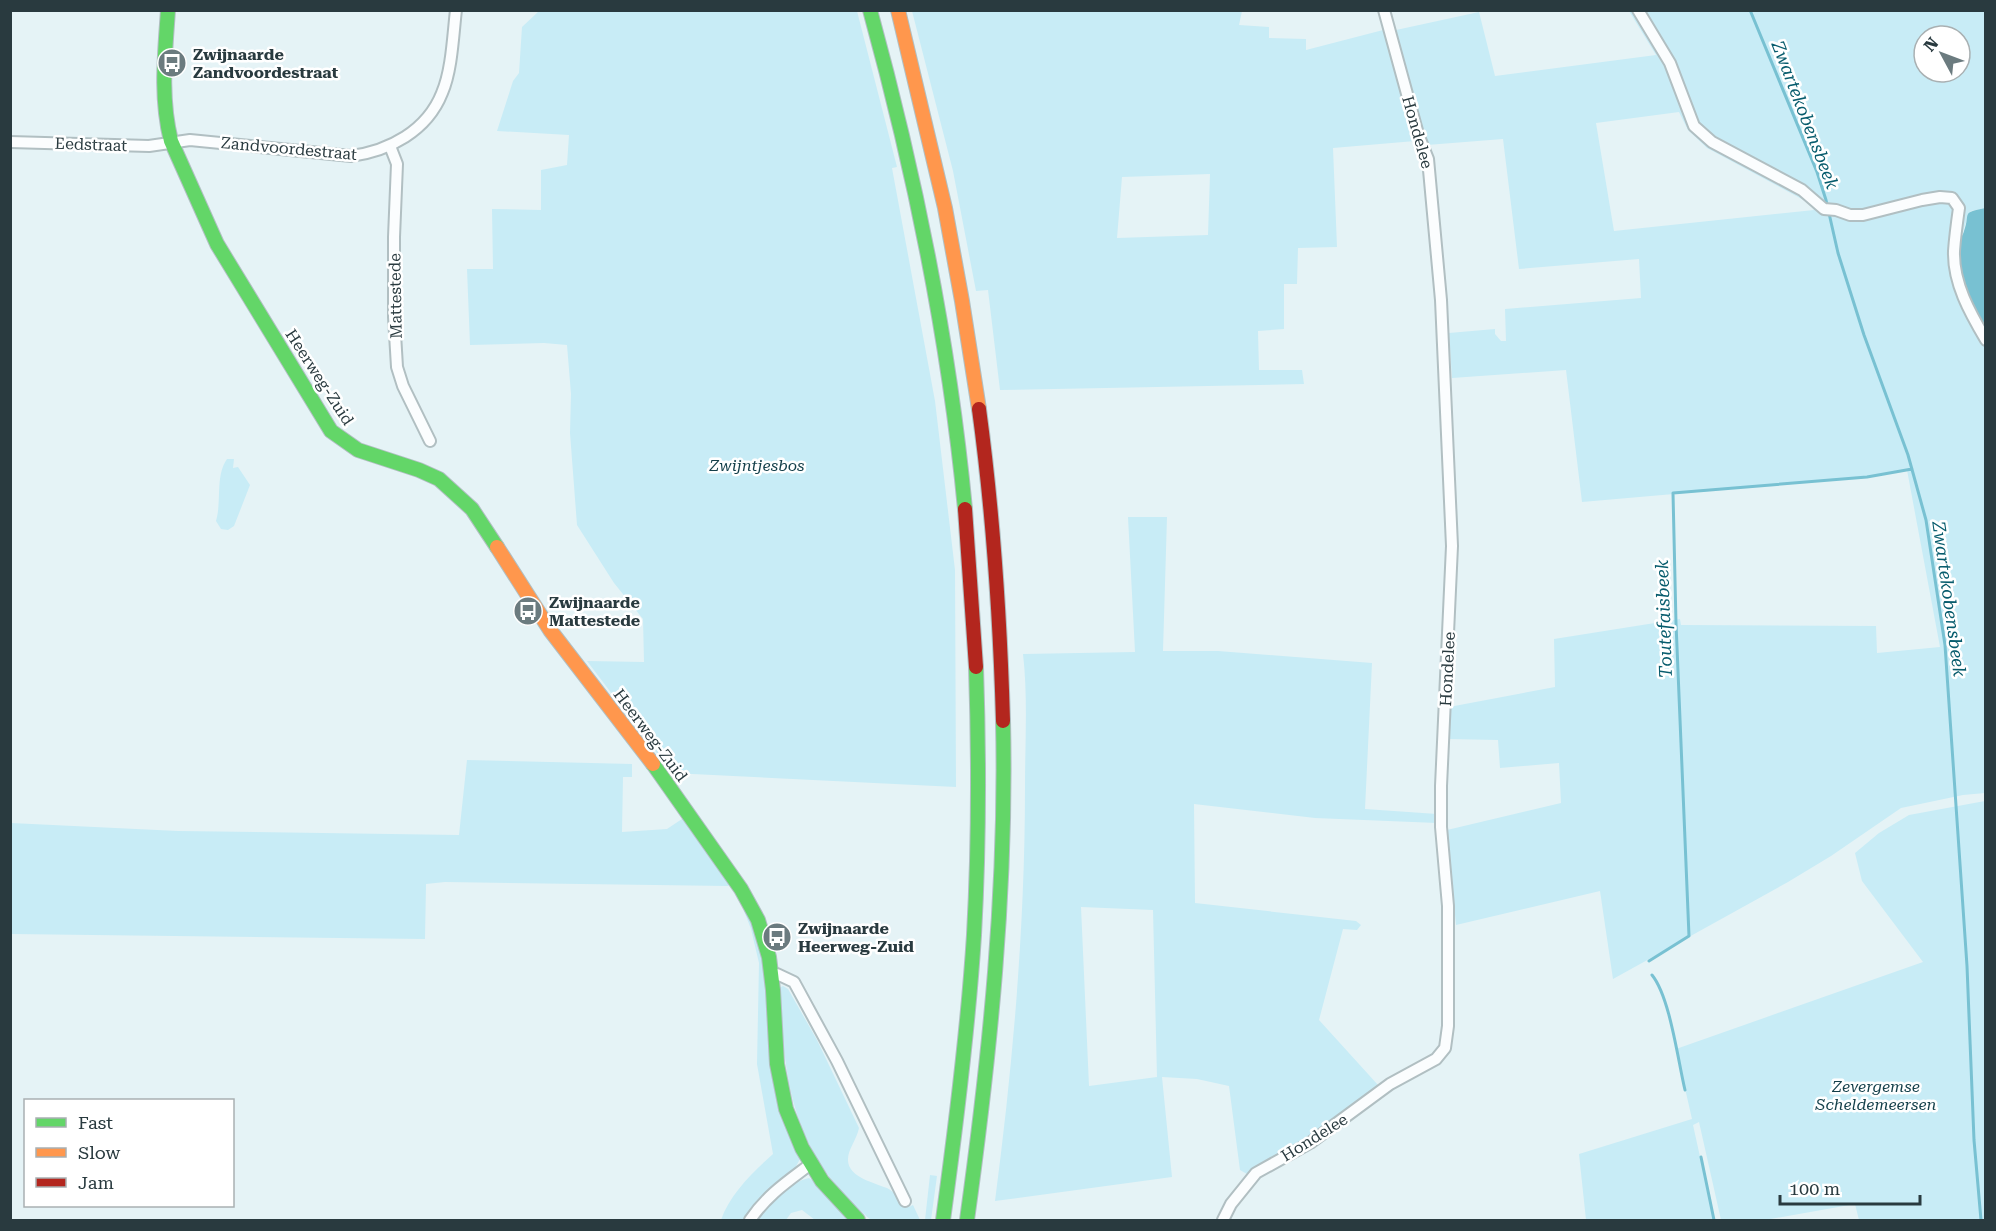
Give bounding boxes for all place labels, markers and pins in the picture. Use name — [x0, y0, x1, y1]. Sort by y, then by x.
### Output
place label: Zwijnaarde Zandvoordestraat — [193, 45, 339, 82]
bus stop icon: Zwijnaarde Zandvoordestraat — [156, 47, 188, 79]
place label: Zwijnaarde Mattestede — [549, 593, 640, 630]
bus stop icon: Zwijnaarde Mattestede — [512, 595, 544, 627]
place label: Zwijnaarde Heerweg-Zuid — [798, 919, 914, 956]
bus stop icon: Zwijnaarde Heerweg-Zuid — [761, 921, 793, 953]

